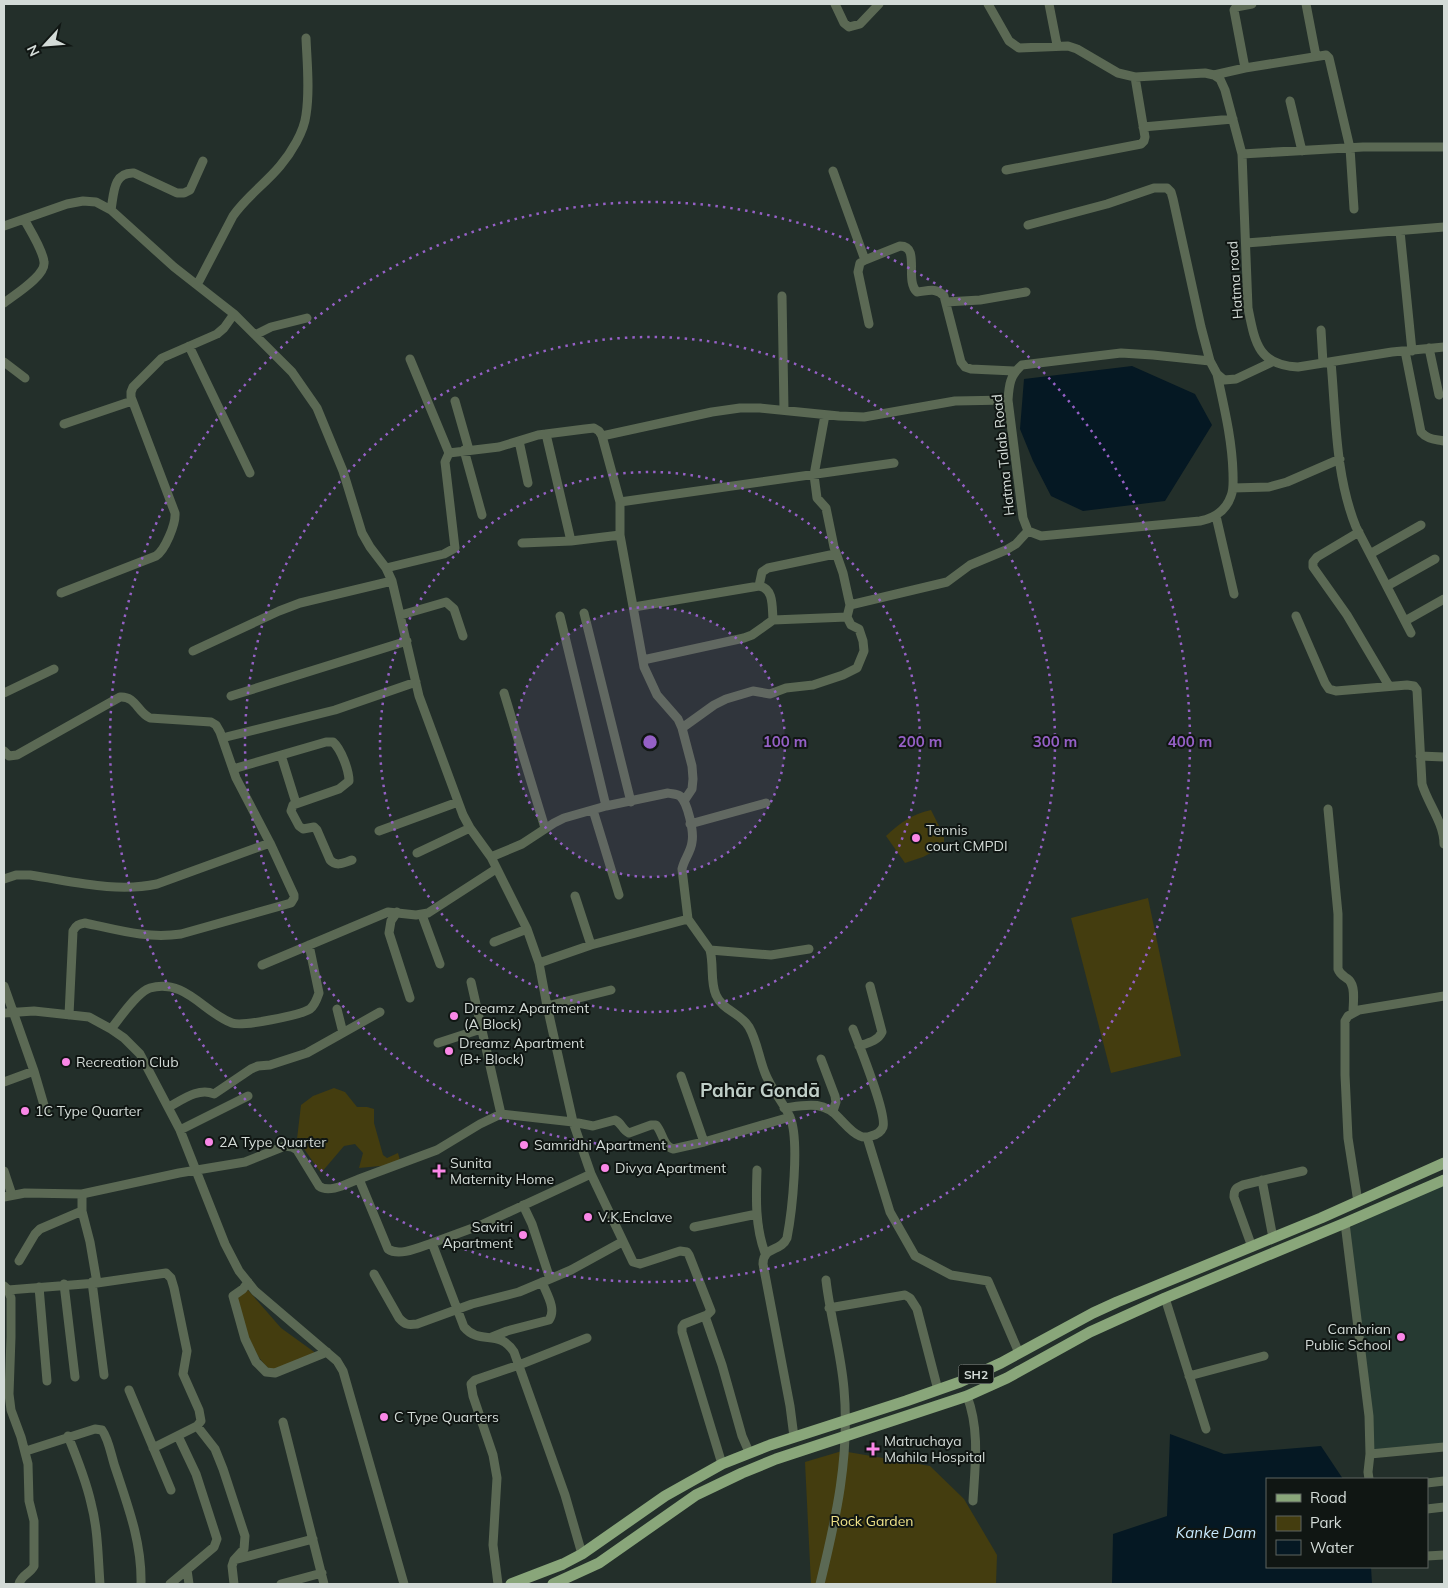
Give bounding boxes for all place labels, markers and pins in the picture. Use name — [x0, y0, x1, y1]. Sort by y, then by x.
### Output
centre of rings — [641, 733, 659, 751]
place label: Tennis court CMPDI — [926, 821, 1008, 855]
marker: Tennis court CMPDI — [910, 832, 922, 844]
place label: Dreamz Apartment (A Block) — [464, 999, 589, 1033]
marker: Dreamz Apartment (A Block) — [448, 1010, 460, 1022]
place label: Dreamz Apartment (B+ Block) — [459, 1034, 584, 1068]
marker: Dreamz Apartment (B+ Block) — [443, 1045, 455, 1057]
place label: Recreation Club — [76, 1053, 179, 1071]
marker: Recreation Club — [60, 1056, 72, 1068]
place label: 1C Type Quarter — [35, 1102, 142, 1120]
marker: 1C Type Quarter — [19, 1105, 31, 1117]
place label: 2A Type Quarter — [219, 1133, 327, 1151]
marker: 2A Type Quarter — [203, 1136, 215, 1148]
place label: Samridhi Apartment — [534, 1136, 666, 1154]
marker: Samridhi Apartment — [518, 1139, 530, 1151]
place label: Sunita Maternity Home — [450, 1154, 554, 1188]
place label: Divya Apartment — [615, 1159, 726, 1177]
marker: Divya Apartment — [599, 1162, 611, 1174]
marker: Sunita Maternity Home — [432, 1164, 446, 1178]
place label: V.K.Enclave — [598, 1208, 672, 1226]
marker: V.K.Enclave — [582, 1211, 594, 1223]
place label: Savitri Apartment — [443, 1218, 513, 1252]
marker: Savitri Apartment — [517, 1229, 529, 1241]
place label: Cambrian Public School — [1305, 1320, 1391, 1354]
marker: Cambrian Public School — [1395, 1331, 1407, 1343]
place label: C Type Quarters — [394, 1408, 499, 1426]
marker: C Type Quarters — [378, 1411, 390, 1423]
place label: Matruchaya Mahila Hospital — [884, 1432, 985, 1466]
marker: Matruchaya Mahila Hospital — [866, 1442, 880, 1456]

